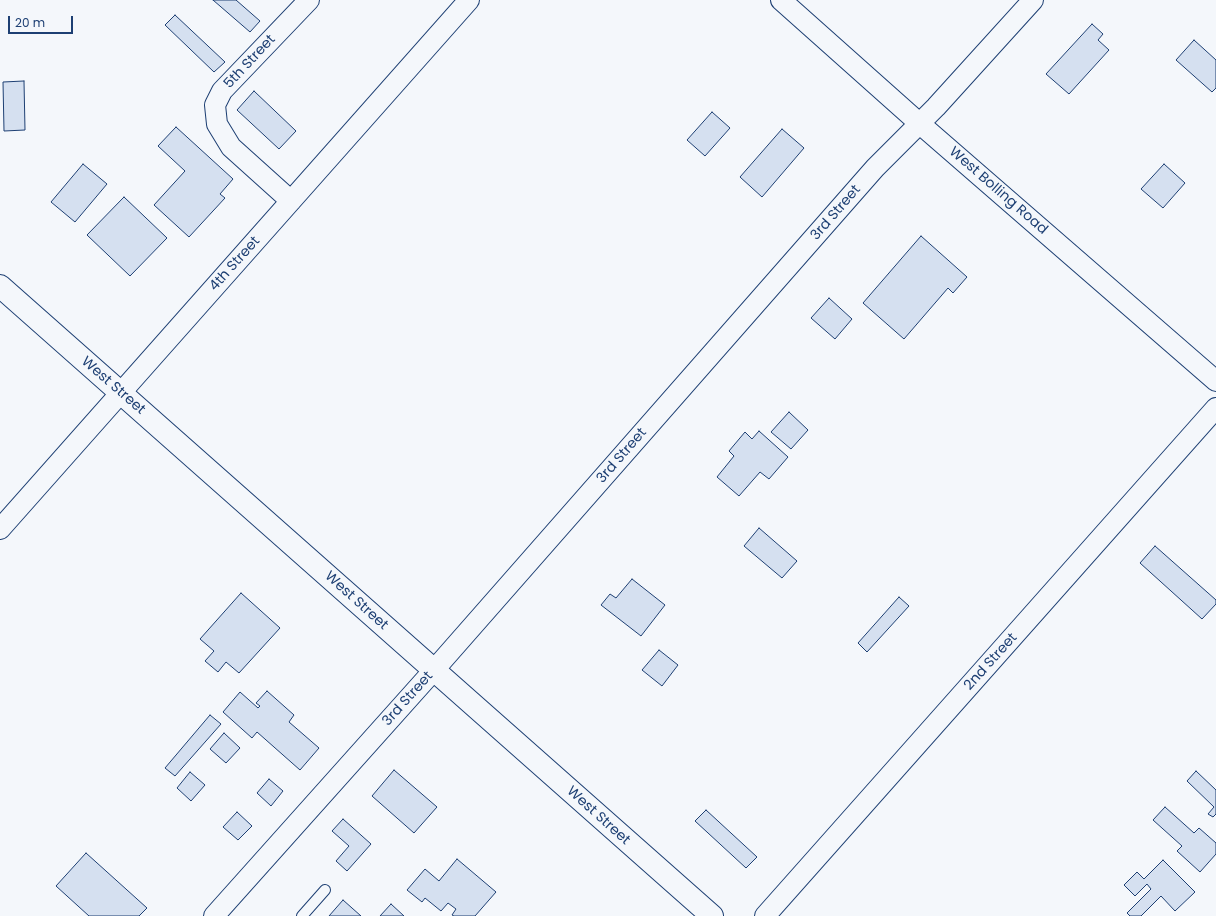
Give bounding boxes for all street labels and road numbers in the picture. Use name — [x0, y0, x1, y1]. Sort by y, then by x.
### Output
street label: 5th Street — [221, 32, 279, 92]
street label: West Bolling Road — [945, 144, 1051, 238]
street label: 3rd Street — [807, 182, 865, 244]
street label: 4th Street — [206, 233, 264, 295]
street label: West Street — [77, 354, 149, 418]
street label: 3rd Street — [593, 425, 651, 487]
street label: West Street — [321, 568, 391, 634]
street label: 2nd Street — [961, 630, 1021, 694]
street label: 3rd Street — [379, 668, 437, 730]
street label: West Street — [563, 783, 633, 849]

